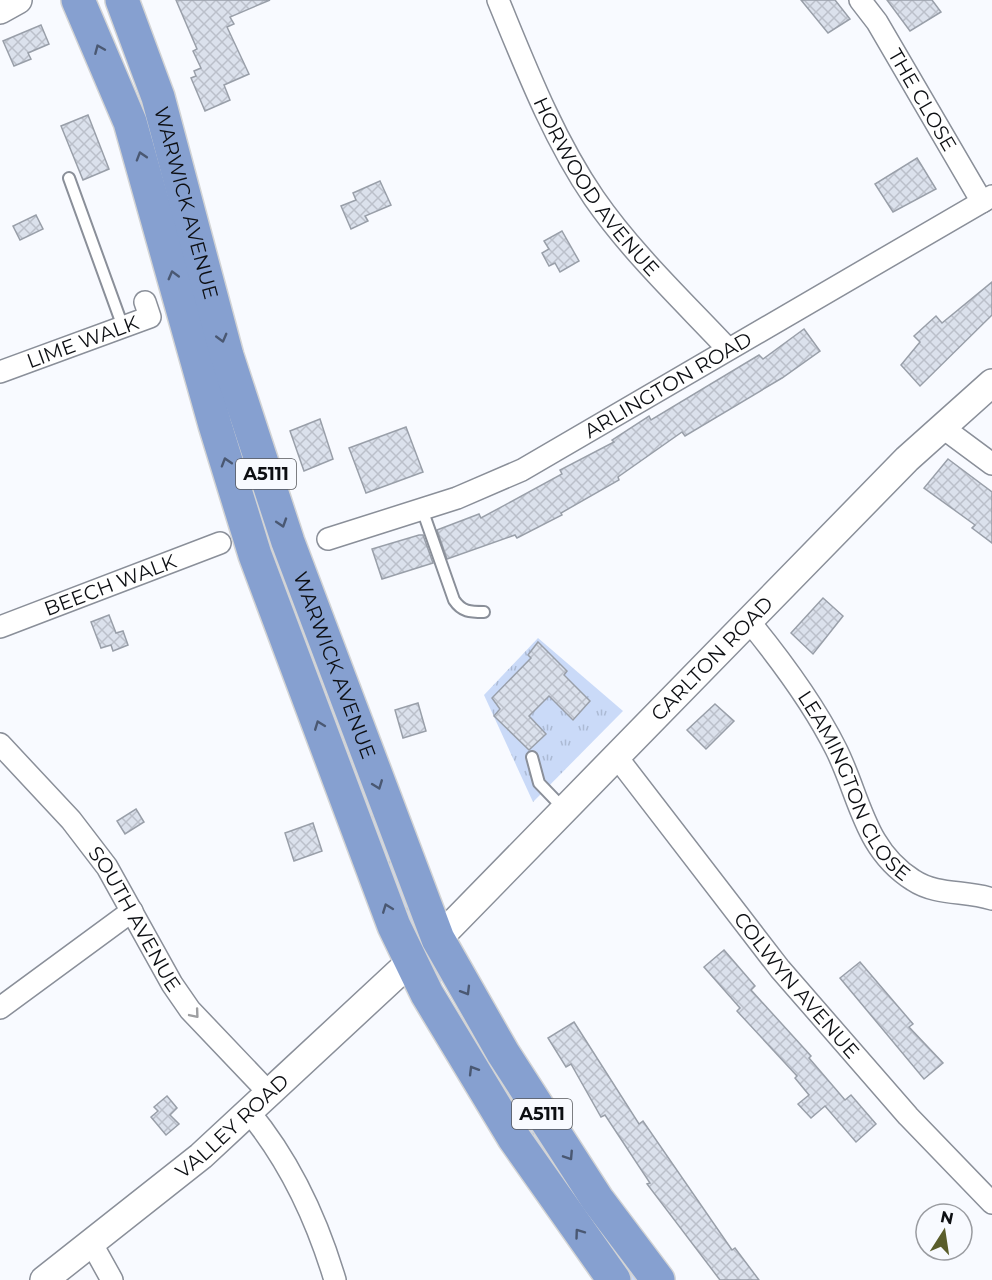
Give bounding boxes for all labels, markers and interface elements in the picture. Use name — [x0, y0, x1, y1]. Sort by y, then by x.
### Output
one-way arrow — [94, 44, 106, 55]
street label: THE CLOSE — [883, 44, 962, 155]
street label: HORWOOD AVENUE — [528, 93, 664, 281]
street label: WARWICK AVENUE — [149, 104, 223, 302]
one-way arrow — [136, 151, 148, 162]
one-way arrow — [168, 270, 181, 280]
street label: LIME WALK — [23, 310, 143, 373]
street label: ARLINGTON ROAD — [580, 327, 756, 443]
one-way arrow — [215, 332, 228, 342]
one-way arrow — [221, 457, 234, 468]
road number: A5111 — [236, 459, 296, 489]
one-way arrow — [275, 517, 287, 528]
street label: BEECH WALK — [41, 549, 180, 621]
street label: WARWICK AVENUE — [288, 568, 381, 762]
street label: CARLTON ROAD — [646, 591, 778, 726]
street label: LEAMINGTON CLOSE — [793, 686, 915, 886]
one-way arrow — [313, 721, 326, 731]
one-way arrow — [371, 779, 384, 790]
street label: SOUTH AVENUE — [83, 841, 186, 996]
one-way arrow — [382, 903, 395, 914]
street label: COLWYN AVENUE — [729, 908, 864, 1063]
one-way arrow — [459, 985, 470, 995]
one-way arrow — [187, 1007, 198, 1018]
one-way arrow — [468, 1066, 480, 1076]
street label: VALLEY ROAD — [171, 1069, 293, 1184]
road number: A5111 — [512, 1099, 572, 1129]
one-way arrow — [562, 1149, 573, 1160]
north arrow — [914, 1202, 974, 1262]
text: N — [939, 1207, 955, 1228]
one-way arrow — [576, 1229, 587, 1240]

